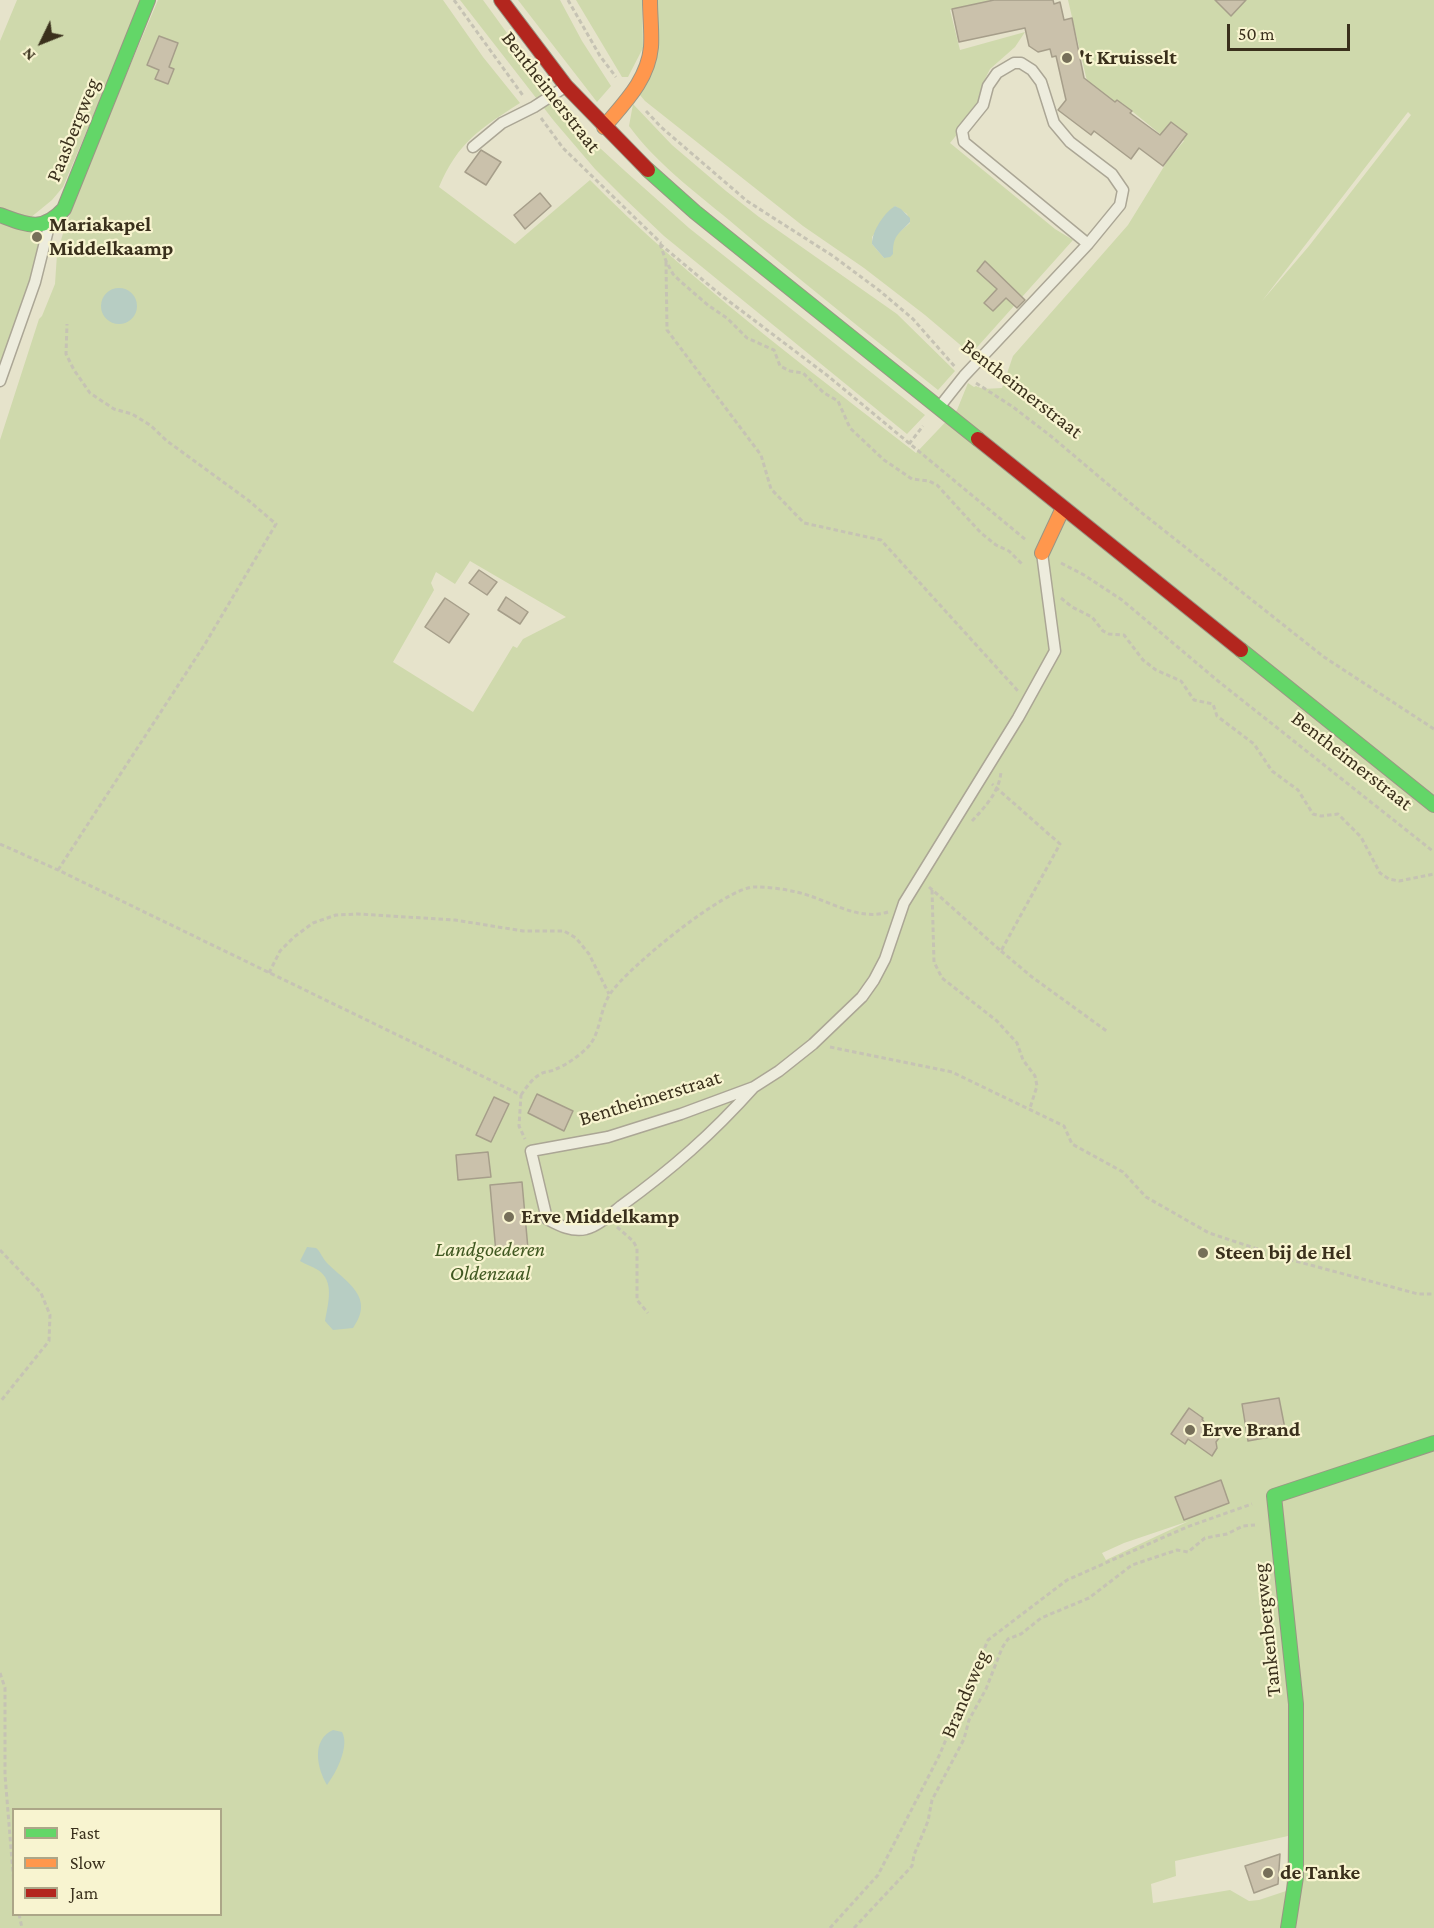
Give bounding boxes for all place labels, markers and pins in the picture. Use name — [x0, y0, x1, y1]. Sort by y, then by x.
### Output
place label: 't Kruisselt — [1079, 45, 1177, 71]
marker: 't Kruisselt — [1060, 51, 1074, 65]
place label: Mariakapel Middelkaamp — [49, 212, 173, 262]
marker: Mariakapel Middelkaamp — [30, 230, 44, 244]
place label: Erve Middelkamp — [521, 1204, 679, 1230]
marker: Erve Middelkamp — [502, 1210, 516, 1224]
place label: Steen bij de Hel — [1215, 1240, 1351, 1266]
marker: Steen bij de Hel — [1196, 1246, 1210, 1260]
place label: Erve Brand — [1202, 1417, 1300, 1443]
marker: Erve Brand — [1183, 1423, 1197, 1437]
place label: de Tanke — [1280, 1860, 1360, 1886]
marker: de Tanke — [1261, 1866, 1275, 1880]

